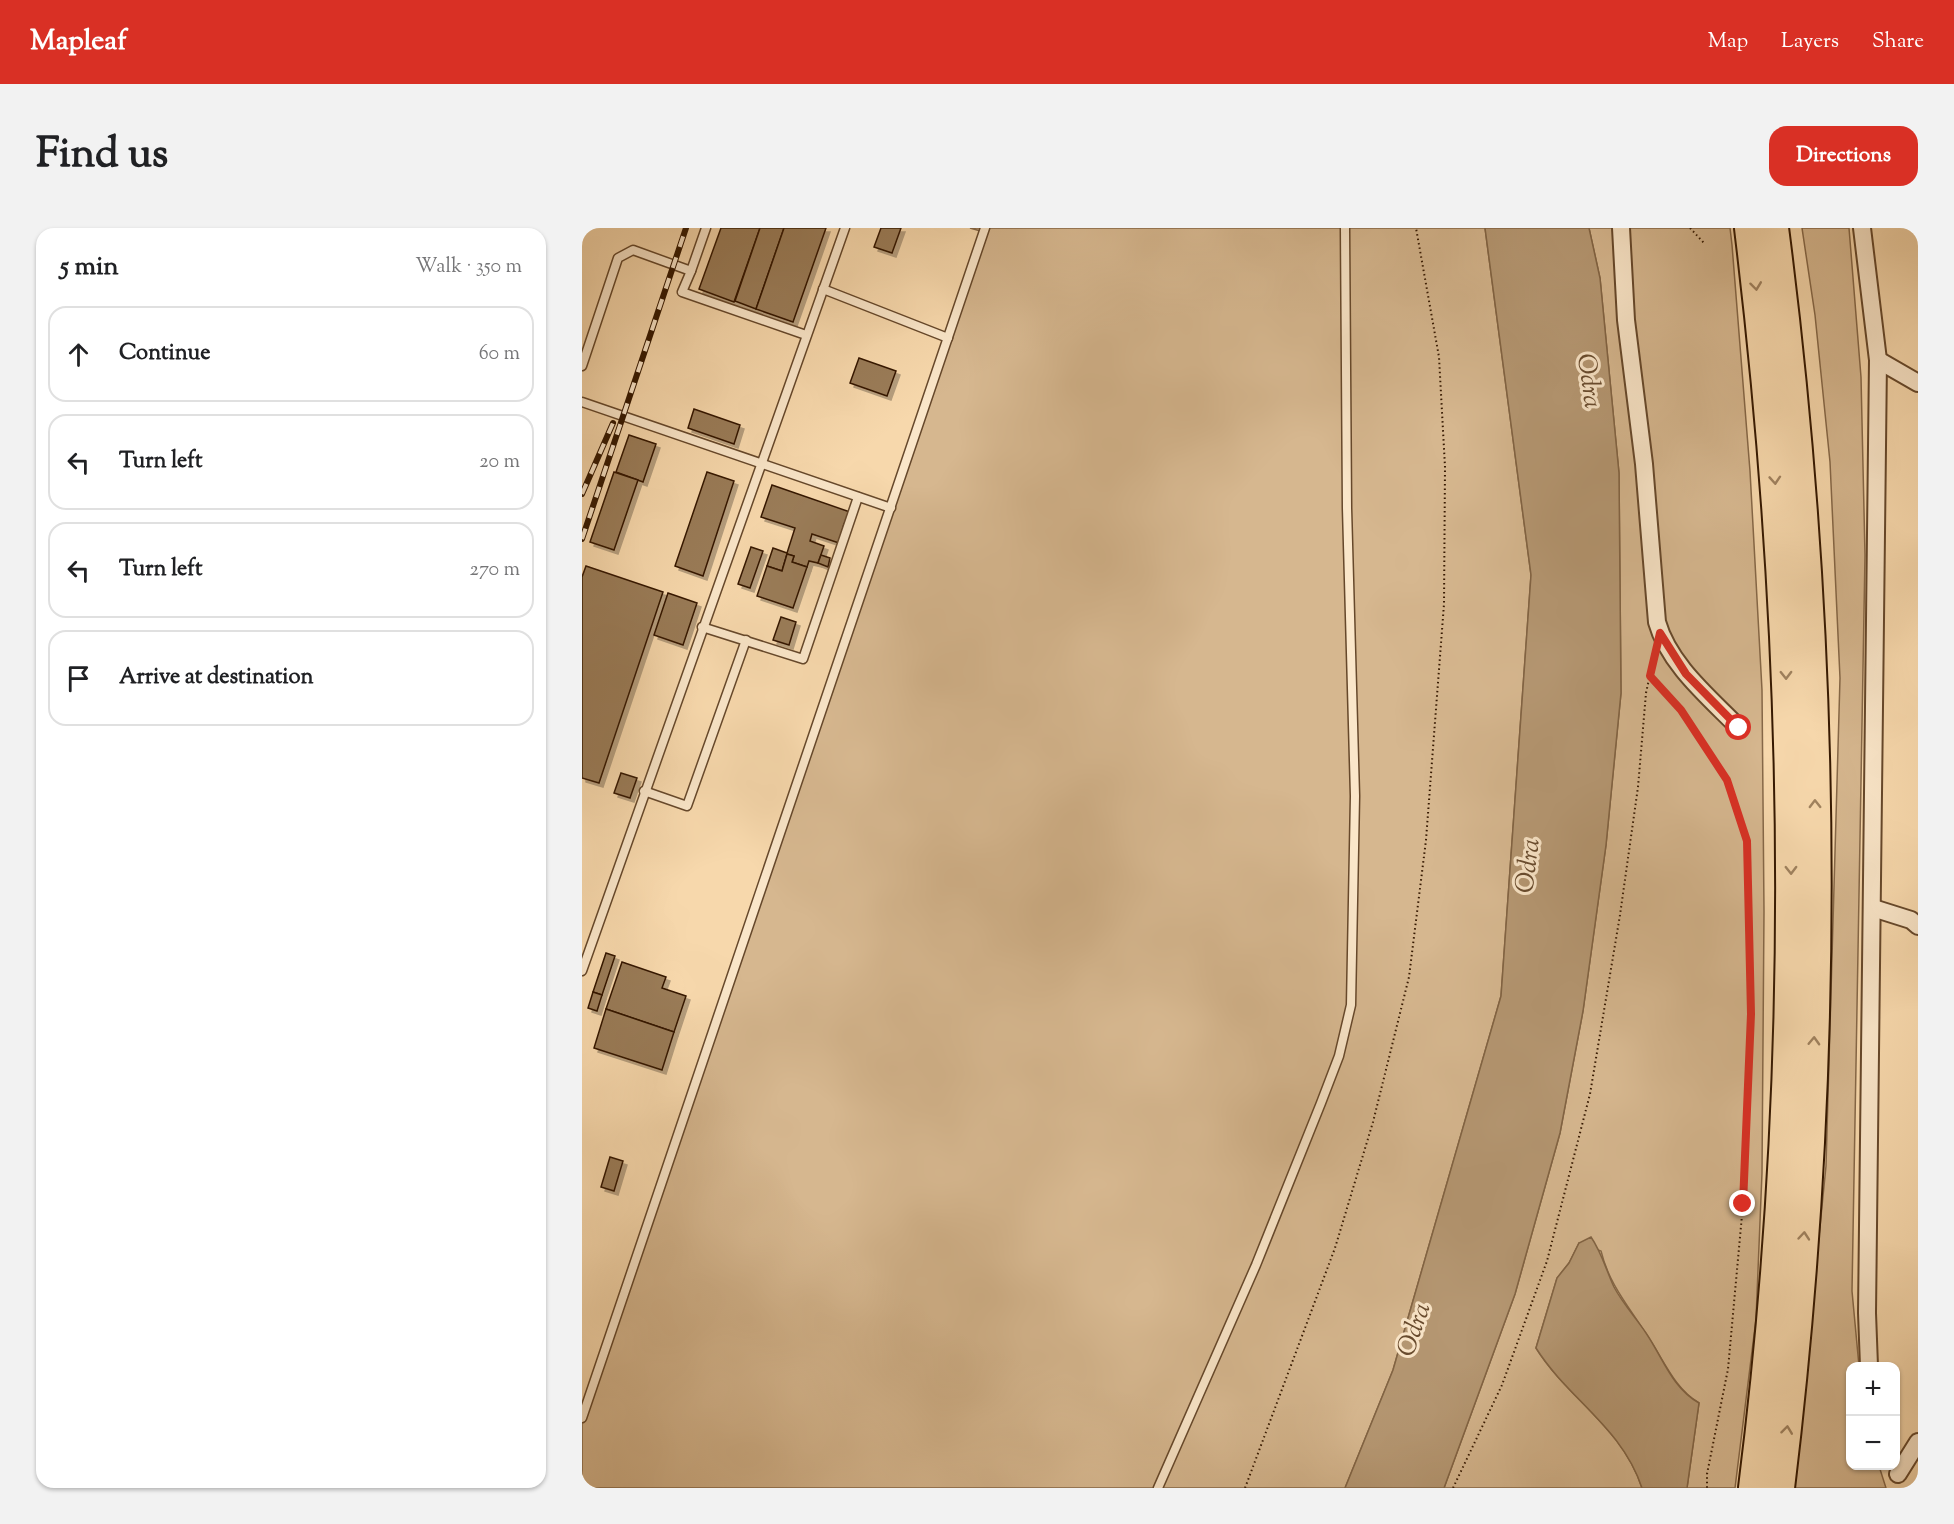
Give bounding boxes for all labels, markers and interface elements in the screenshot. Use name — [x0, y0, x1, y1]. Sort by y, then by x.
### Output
text: Mapleaf — [30, 22, 127, 62]
text: Map — [1708, 27, 1748, 57]
text: Layers — [1781, 27, 1839, 57]
text: Share — [1872, 27, 1924, 57]
text: Find us — [36, 126, 168, 186]
button: Directions — [1769, 126, 1918, 186]
text: 5 min — [60, 249, 119, 286]
text: Walk · 350 m — [415, 253, 522, 282]
one-way arrow — [1749, 281, 1762, 291]
icon: ahead — [62, 338, 95, 371]
text: Continue — [119, 338, 210, 370]
text: 60 m — [479, 340, 520, 369]
water label: Odra — [1566, 351, 1610, 411]
icon: left — [62, 446, 95, 479]
text: Turn left — [119, 446, 202, 478]
text: 20 m — [479, 448, 520, 477]
one-way arrow — [1768, 476, 1781, 485]
icon: left — [62, 554, 95, 587]
text: Turn left — [119, 554, 202, 586]
text: 270 m — [470, 556, 520, 585]
icon: arrive — [62, 662, 95, 695]
text: Arrive at destination — [119, 662, 314, 694]
one-way arrow — [1780, 670, 1792, 679]
route start — [1725, 714, 1751, 740]
one-way arrow — [1809, 800, 1821, 809]
water label: Odra — [1507, 837, 1551, 895]
one-way arrow — [1785, 865, 1797, 874]
one-way arrow — [1807, 1036, 1820, 1045]
route end — [1729, 1190, 1755, 1216]
one-way arrow — [1797, 1231, 1810, 1240]
water label: Odra — [1389, 1298, 1441, 1362]
map controls — [1846, 1362, 1900, 1470]
button: + — [1846, 1362, 1900, 1416]
button: − — [1846, 1416, 1900, 1470]
one-way arrow — [1780, 1425, 1792, 1435]

